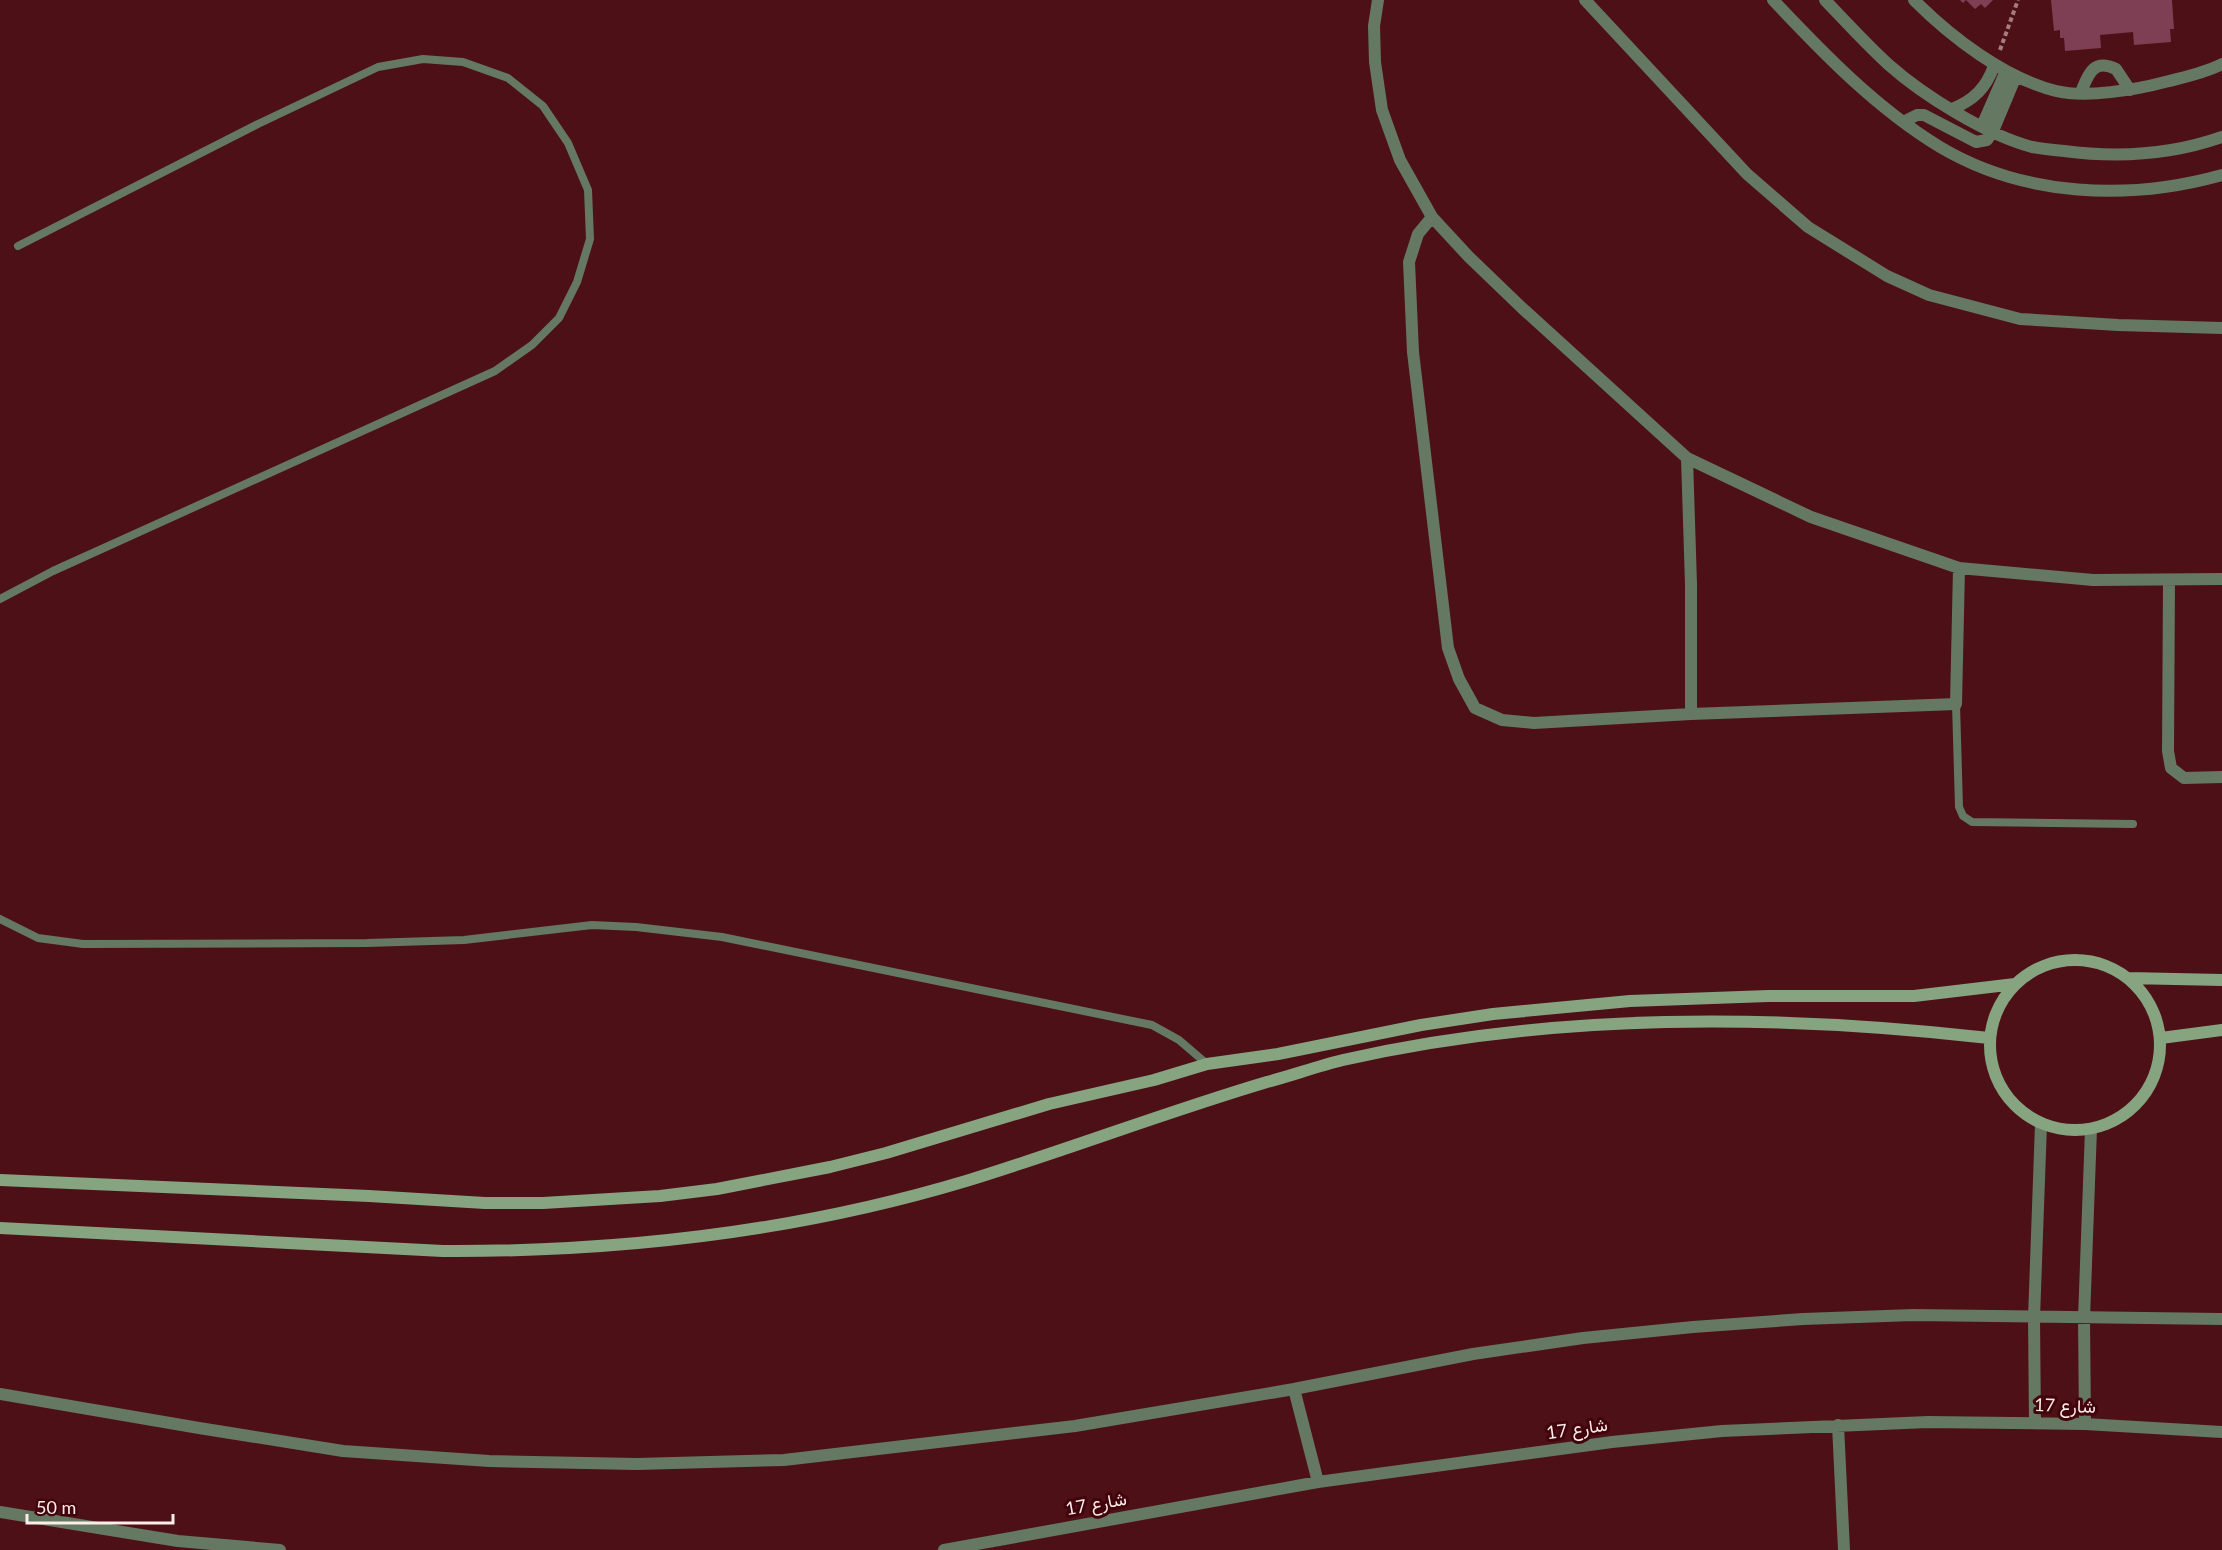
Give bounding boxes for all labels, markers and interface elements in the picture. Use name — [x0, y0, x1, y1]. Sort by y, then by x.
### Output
street label: شارع 17 — [2034, 1393, 2096, 1419]
street label: شارع 17 — [1545, 1413, 1609, 1445]
scale bar — [27, 1487, 172, 1525]
street label: شارع 17 — [1064, 1487, 1128, 1521]
text: 50 m — [36, 1496, 76, 1518]

